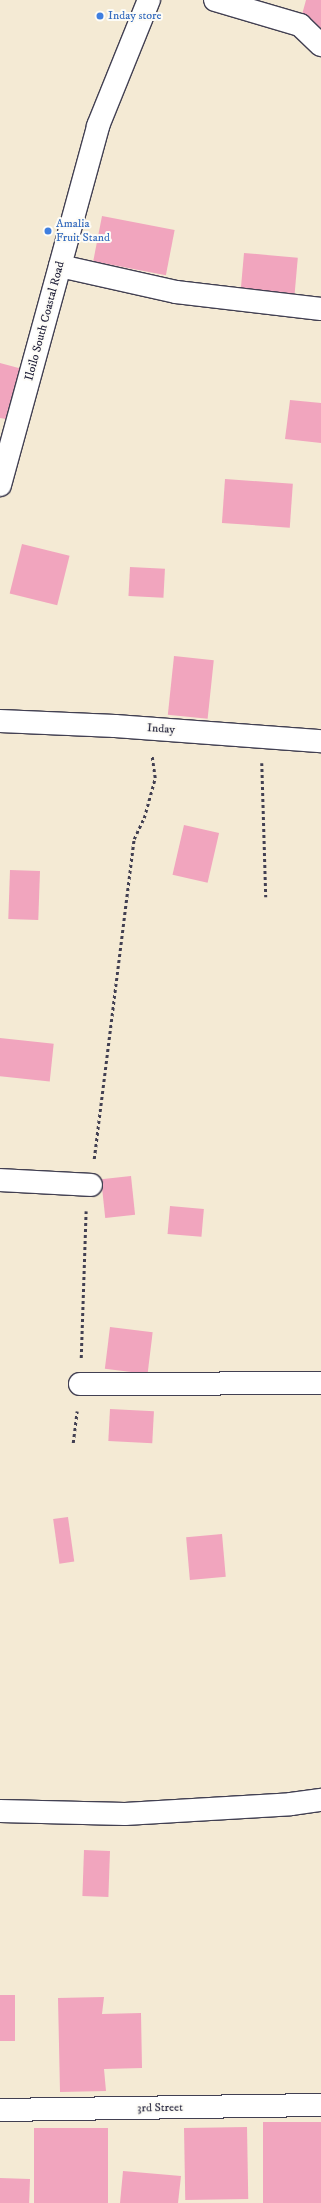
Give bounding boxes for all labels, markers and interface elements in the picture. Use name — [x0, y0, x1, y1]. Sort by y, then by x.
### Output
place label: Inday store — [108, 9, 162, 23]
marker: Inday store — [95, 11, 105, 21]
place label: Amalia Fruit Stand — [56, 217, 110, 245]
marker: Amalia Fruit Stand — [43, 226, 53, 236]
street label: Iloilo South Coastal Road — [22, 260, 68, 382]
street label: Inday — [147, 721, 175, 737]
street label: 3rd Street — [137, 2100, 183, 2116]

